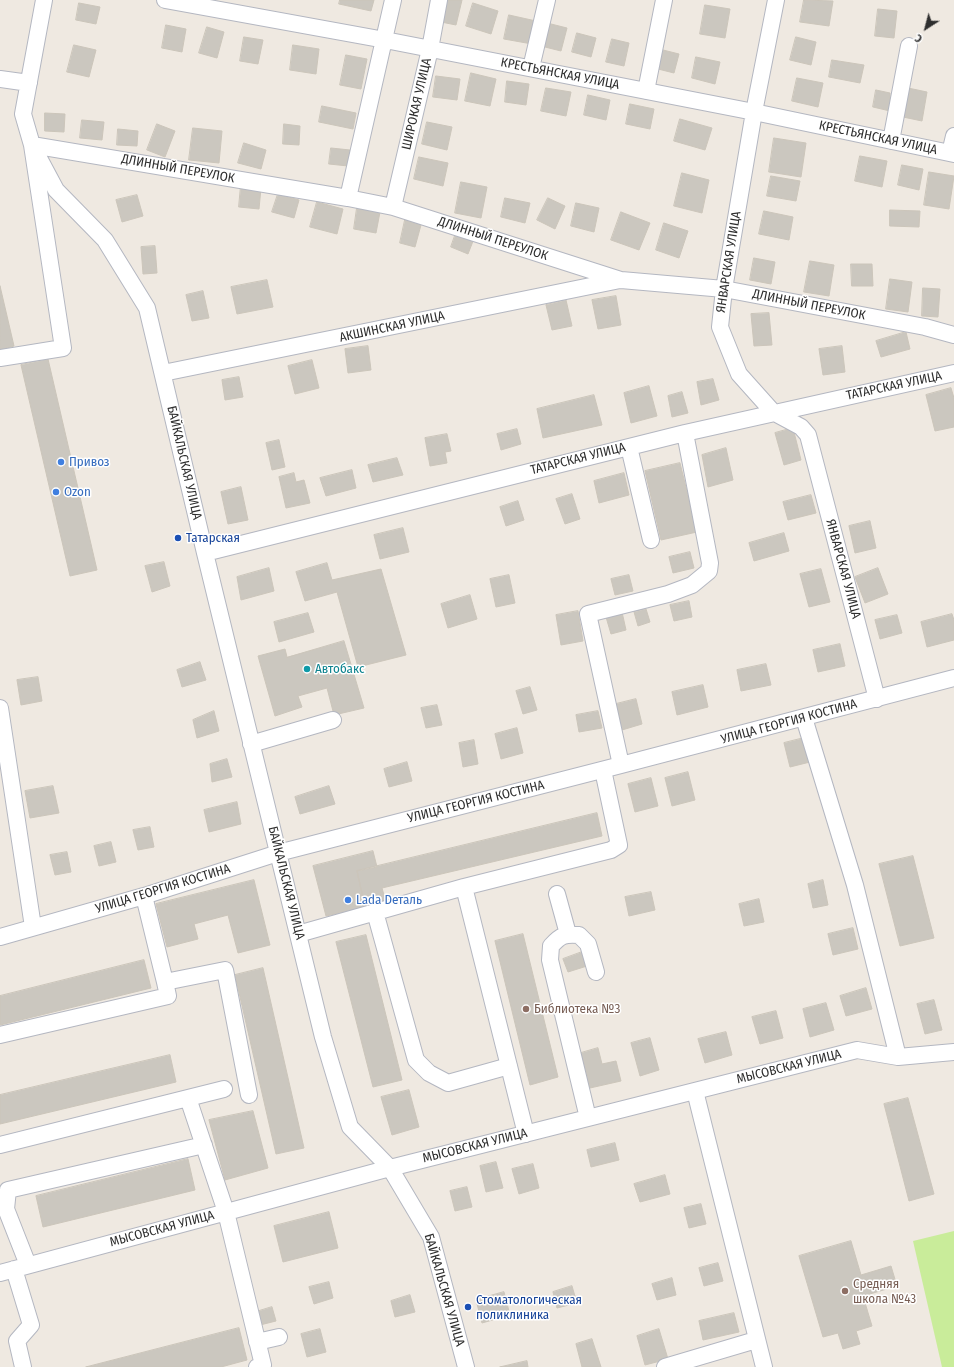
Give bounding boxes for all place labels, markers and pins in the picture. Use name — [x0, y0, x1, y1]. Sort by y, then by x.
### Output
place label: Привоз — [69, 454, 110, 470]
marker: Привоз — [56, 457, 66, 467]
place label: Ozon — [64, 484, 91, 500]
marker: Ozon — [51, 487, 61, 497]
place label: Татарская — [186, 530, 240, 546]
marker: Татарская — [173, 533, 183, 543]
place label: Автобакс — [315, 661, 364, 677]
marker: Автобакс — [302, 664, 312, 674]
place label: Lada Dеталь — [356, 892, 422, 908]
marker: Lada Dеталь — [343, 895, 353, 905]
place label: Библиотека №3 — [534, 1001, 620, 1017]
marker: Библиотека №3 — [521, 1004, 531, 1014]
place label: Средняя школа №43 — [853, 1276, 916, 1307]
marker: Средняя школа №43 — [840, 1286, 850, 1296]
place label: Стоматологическая поликлиника — [476, 1292, 582, 1323]
marker: Стоматологическая поликлиника — [463, 1302, 473, 1312]

